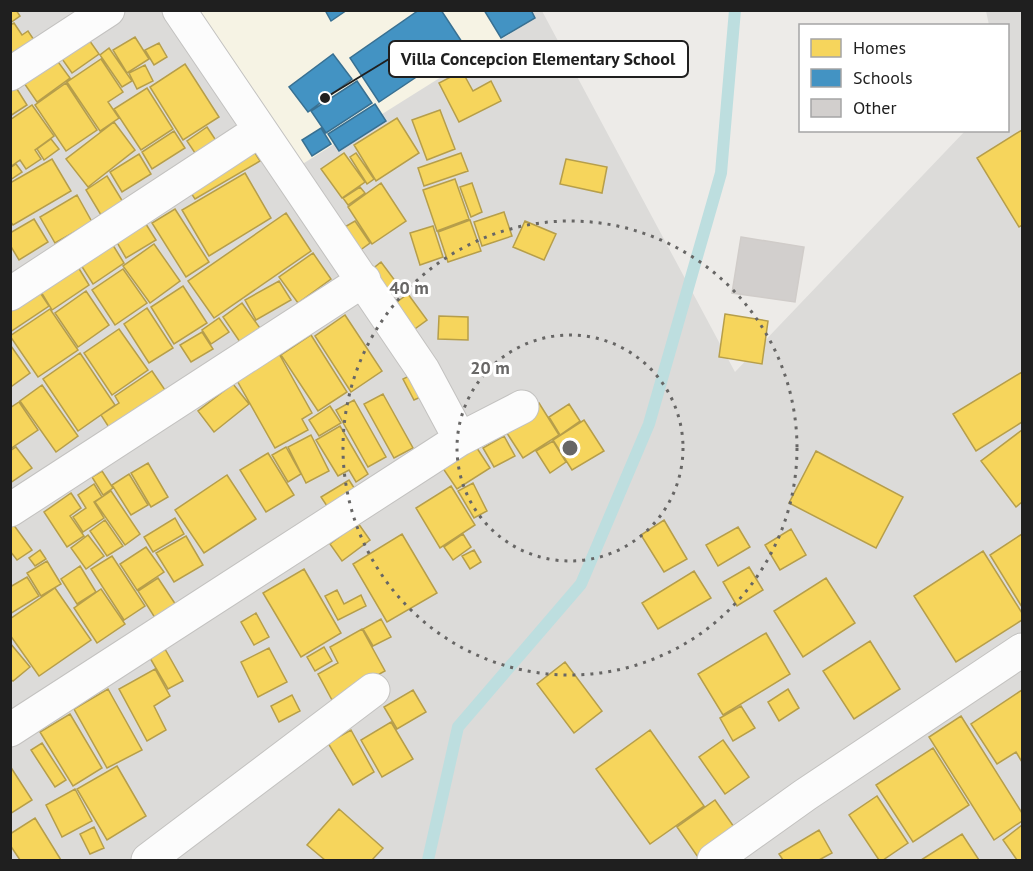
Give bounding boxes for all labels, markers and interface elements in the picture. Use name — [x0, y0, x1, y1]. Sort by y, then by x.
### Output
legend — [799, 24, 1009, 132]
text: Homes — [853, 36, 906, 59]
callout: Villa Concepcion Elementary School — [389, 41, 688, 77]
text: Villa Concepcion Elementary School — [400, 47, 676, 70]
text: Schools — [853, 66, 913, 89]
text: Other — [853, 96, 897, 119]
text: 40 m — [389, 276, 429, 299]
text: 20 m — [470, 356, 510, 379]
centre of rings — [560, 438, 580, 458]

